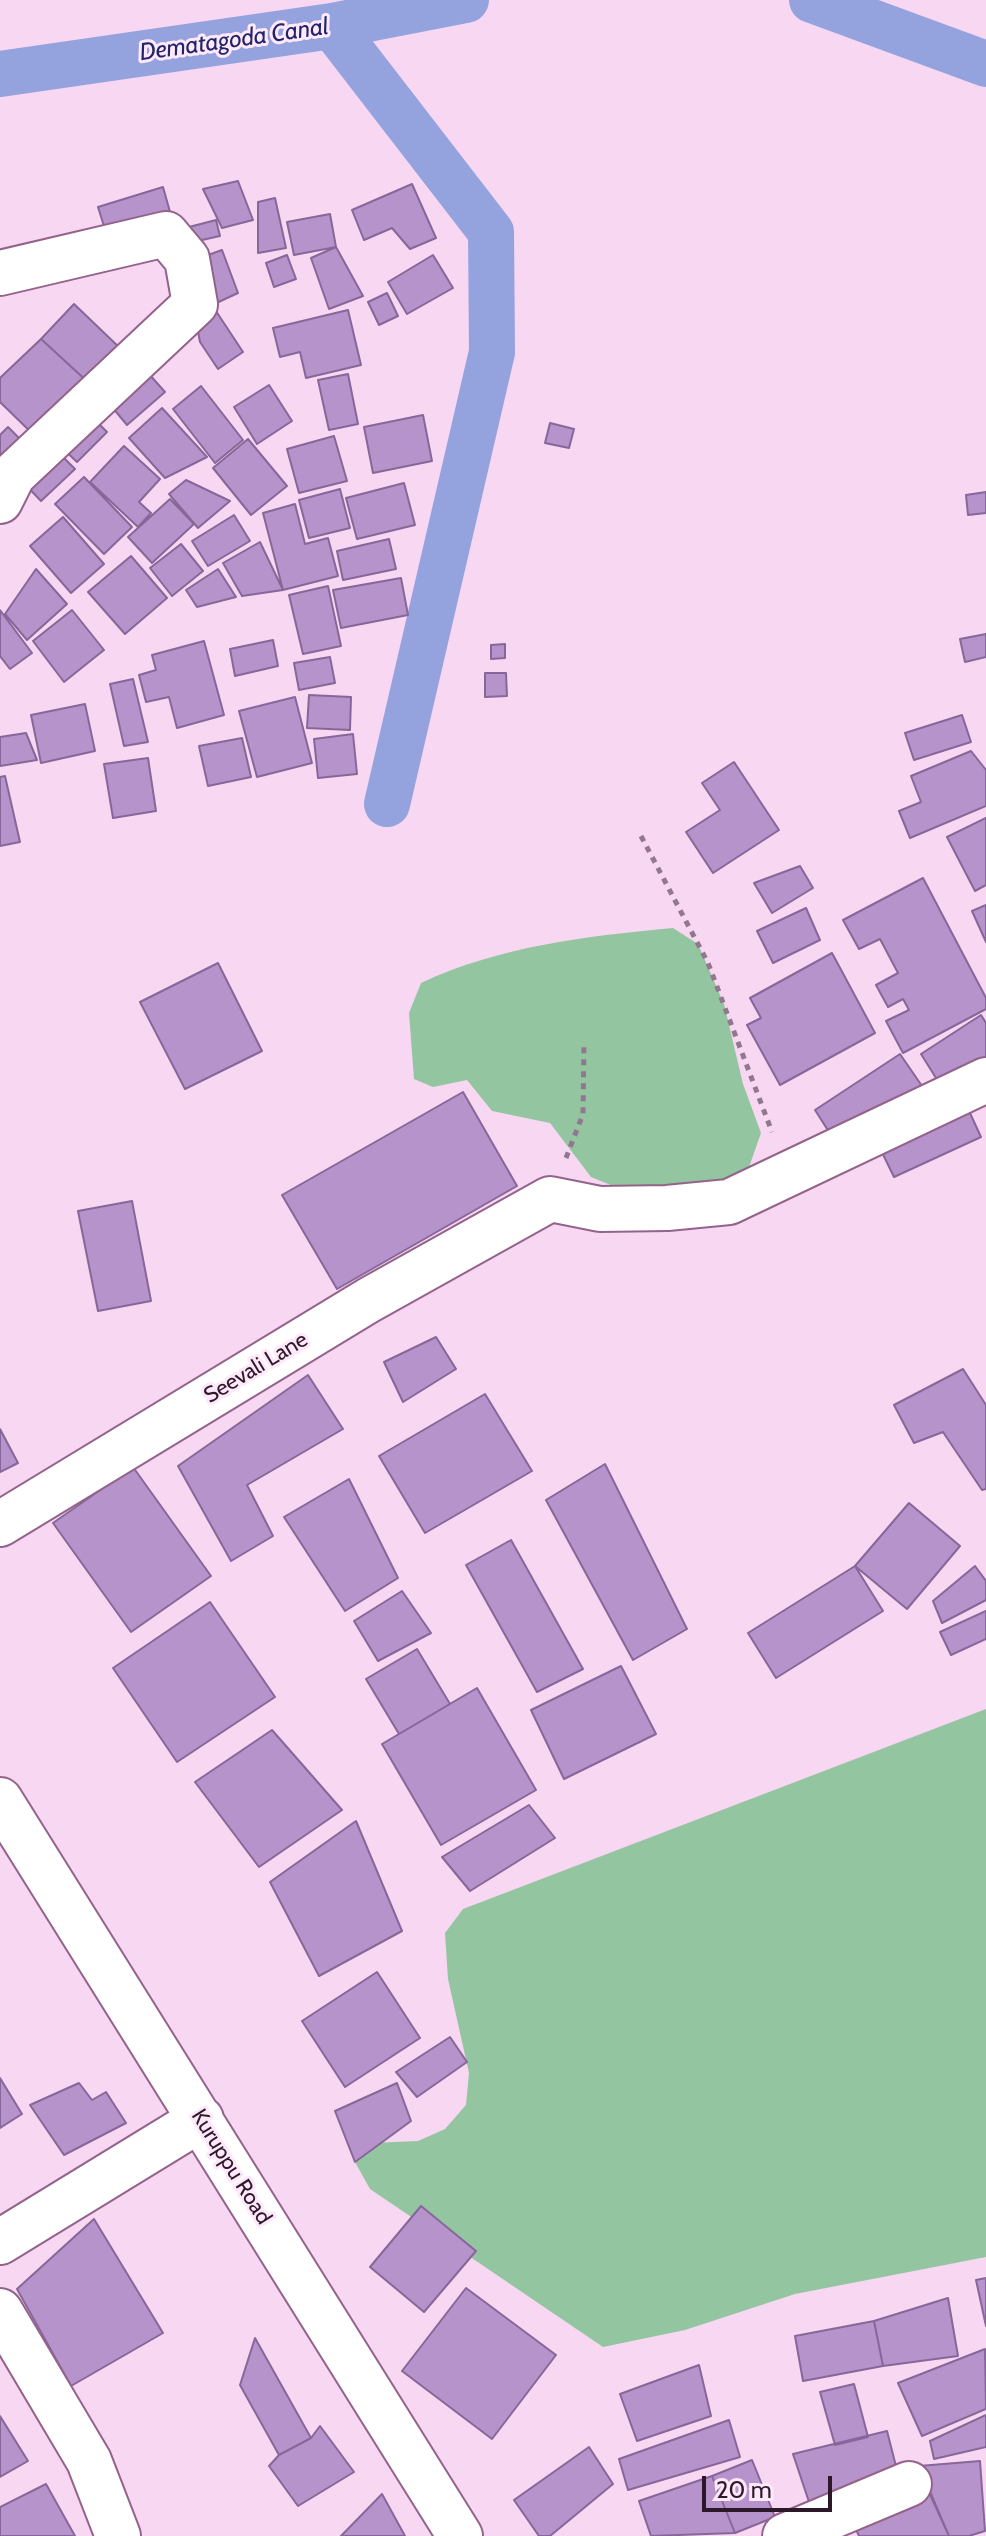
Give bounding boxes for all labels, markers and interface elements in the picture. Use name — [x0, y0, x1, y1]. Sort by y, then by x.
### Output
water label: Dematagoda Canal — [138, 12, 330, 68]
street label: Seevali Lane — [199, 1327, 313, 1409]
street label: Kuruppu Road — [185, 2105, 277, 2229]
scale bar — [706, 2460, 836, 2510]
text: 20 m — [716, 2475, 772, 2504]

